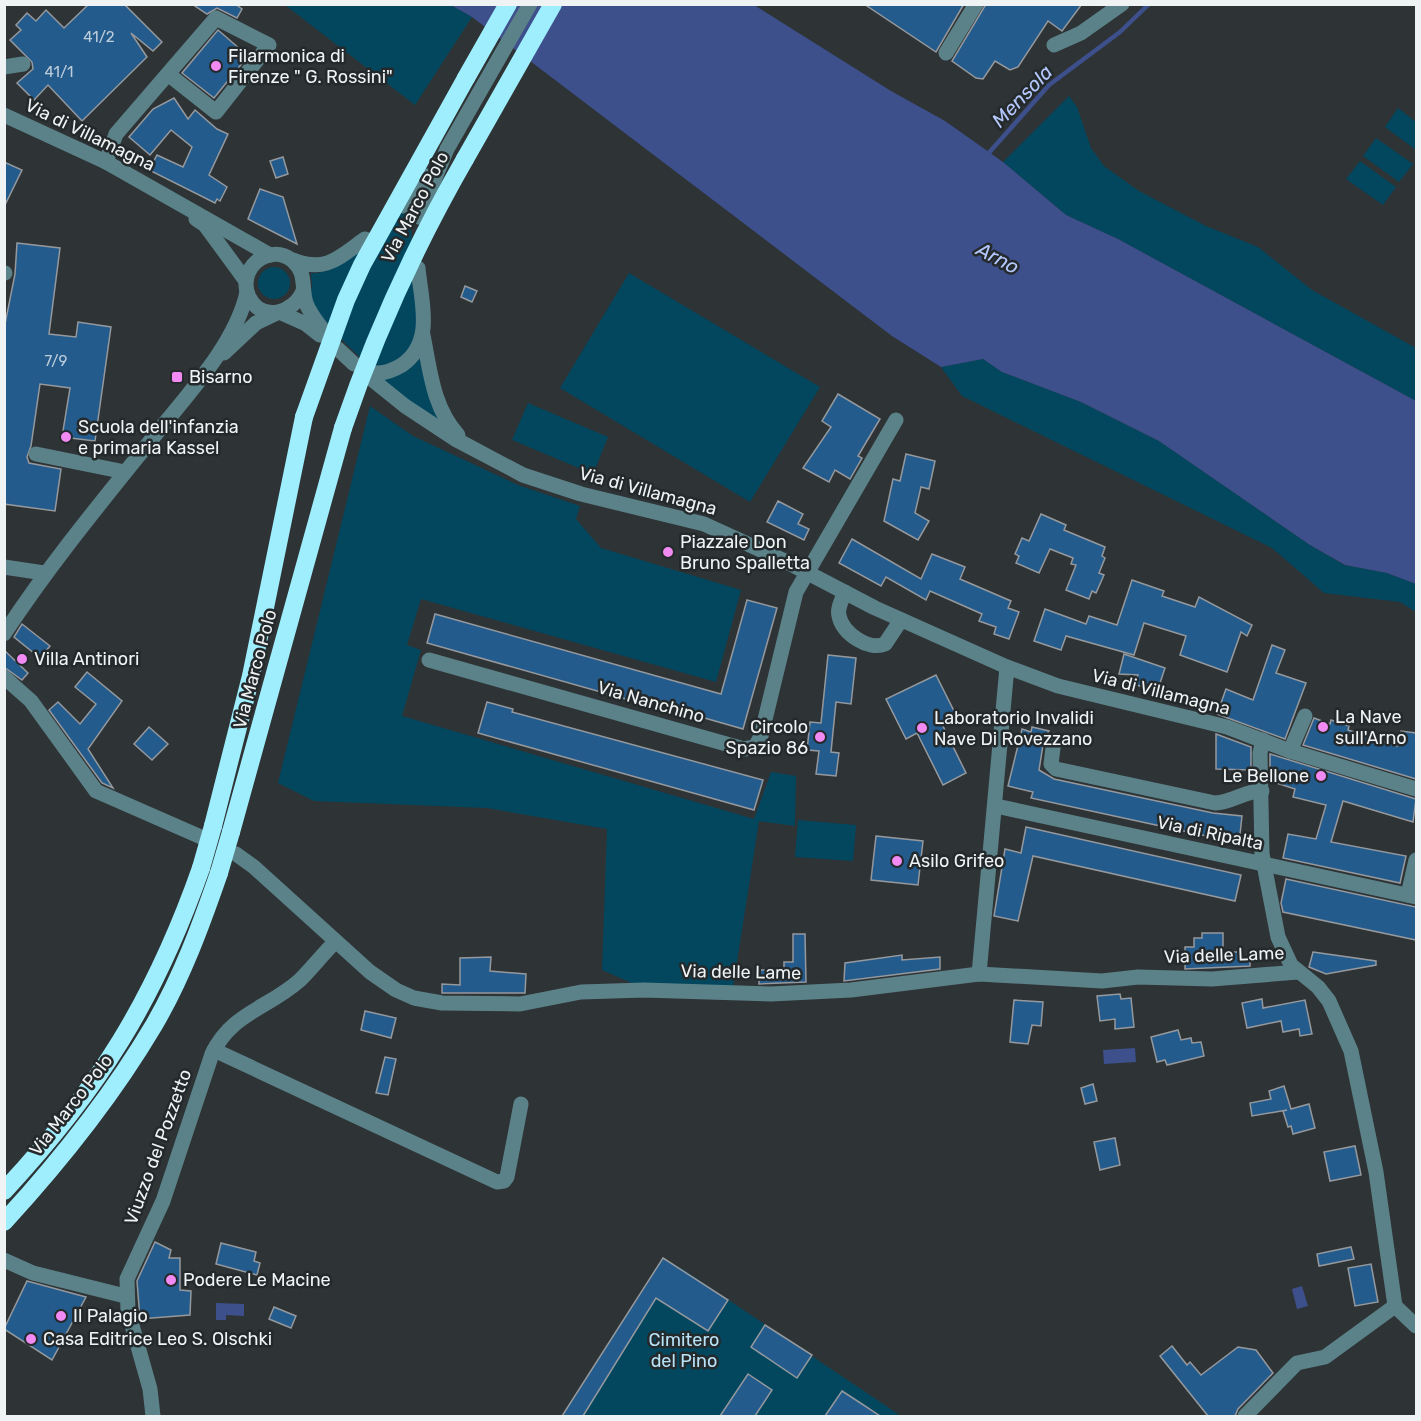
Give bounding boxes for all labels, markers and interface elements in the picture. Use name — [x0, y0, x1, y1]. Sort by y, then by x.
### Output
house number: 41/2 — [83, 28, 115, 46]
place label: Filarmonica di Firenze " G. Rossini" — [228, 45, 393, 88]
marker: Filarmonica di Firenze " G. Rossini" — [209, 59, 223, 73]
water label: Mensola — [986, 60, 1058, 132]
house number: 41/1 — [44, 63, 74, 81]
street label: Via di Villamagna — [21, 94, 159, 176]
street label: Via Marco Polo — [377, 148, 453, 266]
water label: Arno — [972, 236, 1023, 279]
house number: 7/9 — [45, 352, 68, 370]
place label: Bisarno — [189, 366, 253, 388]
marker: Bisarno — [170, 370, 184, 384]
place label: Scuola dell'infanzia e primaria Kassel — [78, 416, 239, 459]
marker: Scuola dell'infanzia e primaria Kassel — [59, 430, 73, 444]
street label: Via di Villamagna — [577, 462, 719, 520]
place label: Piazzale Don Bruno Spalletta — [680, 531, 810, 574]
marker: Piazzale Don Bruno Spalletta — [661, 545, 675, 559]
street label: Via Marco Polo — [229, 607, 281, 731]
place label: Villa Antinori — [34, 648, 139, 670]
marker: Villa Antinori — [15, 652, 29, 666]
street label: Via di Villamagna — [1090, 664, 1232, 720]
street label: Via Nanchino — [595, 676, 707, 728]
place label: La Nave sull'Arno — [1335, 706, 1407, 749]
place label: Laboratorio Invalidi Nave Di Rovezzano — [934, 707, 1094, 750]
place label: Circolo Spazio 86 — [726, 716, 808, 759]
marker: La Nave sull'Arno — [1316, 720, 1330, 734]
marker: Laboratorio Invalidi Nave Di Rovezzano — [915, 721, 929, 735]
marker: Circolo Spazio 86 — [813, 730, 827, 744]
place label: Le Bellone — [1222, 765, 1309, 787]
marker: Le Bellone — [1314, 769, 1328, 783]
street label: Via di Ripalta — [1155, 811, 1265, 855]
place label: Asilo Grifeo — [909, 850, 1004, 872]
marker: Asilo Grifeo — [890, 854, 904, 868]
street label: Via delle Lame — [1163, 942, 1285, 968]
street label: Via delle Lame — [681, 960, 801, 984]
street label: Via Marco Polo — [25, 1050, 117, 1160]
street label: Viuzzo del Pozzetto — [120, 1066, 196, 1228]
place label: Podere Le Macine — [183, 1269, 331, 1291]
marker: Podere Le Macine — [164, 1273, 178, 1287]
place label: Il Palagio — [73, 1305, 148, 1327]
marker: Il Palagio — [54, 1309, 68, 1323]
place label: Casa Editrice Leo S. Olschki — [43, 1328, 272, 1350]
park label: Cimitero del Pino — [649, 1329, 719, 1372]
marker: Casa Editrice Leo S. Olschki — [24, 1332, 38, 1346]

